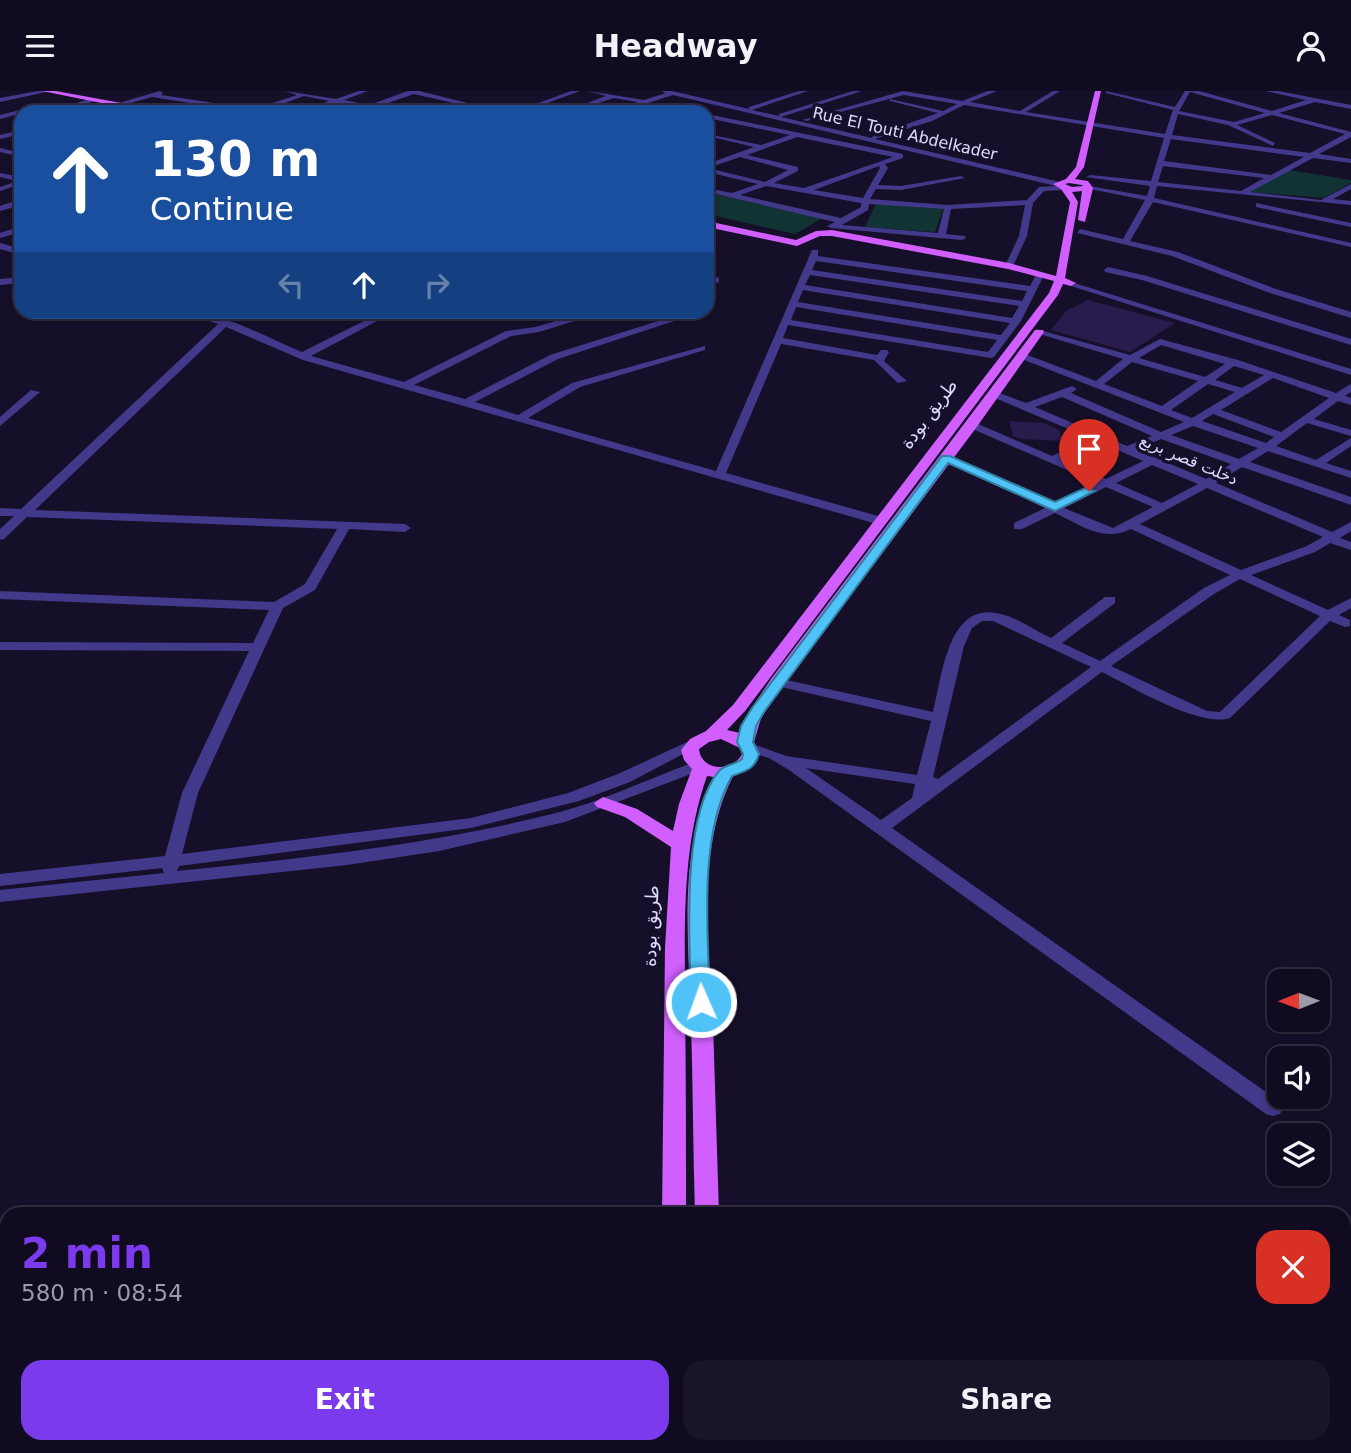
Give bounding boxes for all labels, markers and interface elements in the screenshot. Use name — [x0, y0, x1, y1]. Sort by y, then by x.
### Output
icon: menu — [21, 27, 59, 65]
text: Headway — [593, 27, 758, 65]
icon: person — [1292, 27, 1330, 65]
street label: Rue El Touti Abdelkader — [811, 103, 999, 164]
text: 130 m — [150, 131, 320, 188]
icon: ahead — [35, 133, 126, 224]
text: Continue — [150, 190, 294, 228]
icon: left — [272, 266, 310, 304]
icon: ahead — [345, 266, 383, 304]
icon: right — [418, 266, 456, 304]
street label: طريق بودة — [896, 375, 962, 453]
pin — [1059, 419, 1119, 491]
icon: arrive — [1070, 430, 1108, 468]
street label: دخلت قصر بربع — [1136, 430, 1241, 490]
street label: طريق بودة — [639, 885, 663, 967]
position arrow — [664, 965, 738, 1039]
north arrow — [1267, 969, 1330, 1033]
map controls — [1267, 969, 1330, 1186]
button: sound — [1267, 1046, 1330, 1109]
button: layers — [1267, 1123, 1330, 1186]
text: 2 min — [21, 1229, 153, 1278]
button: close — [1256, 1230, 1330, 1304]
text: 580 m · 08:54 — [21, 1280, 183, 1306]
button: Exit — [21, 1360, 669, 1440]
button: Share — [683, 1360, 1330, 1440]

